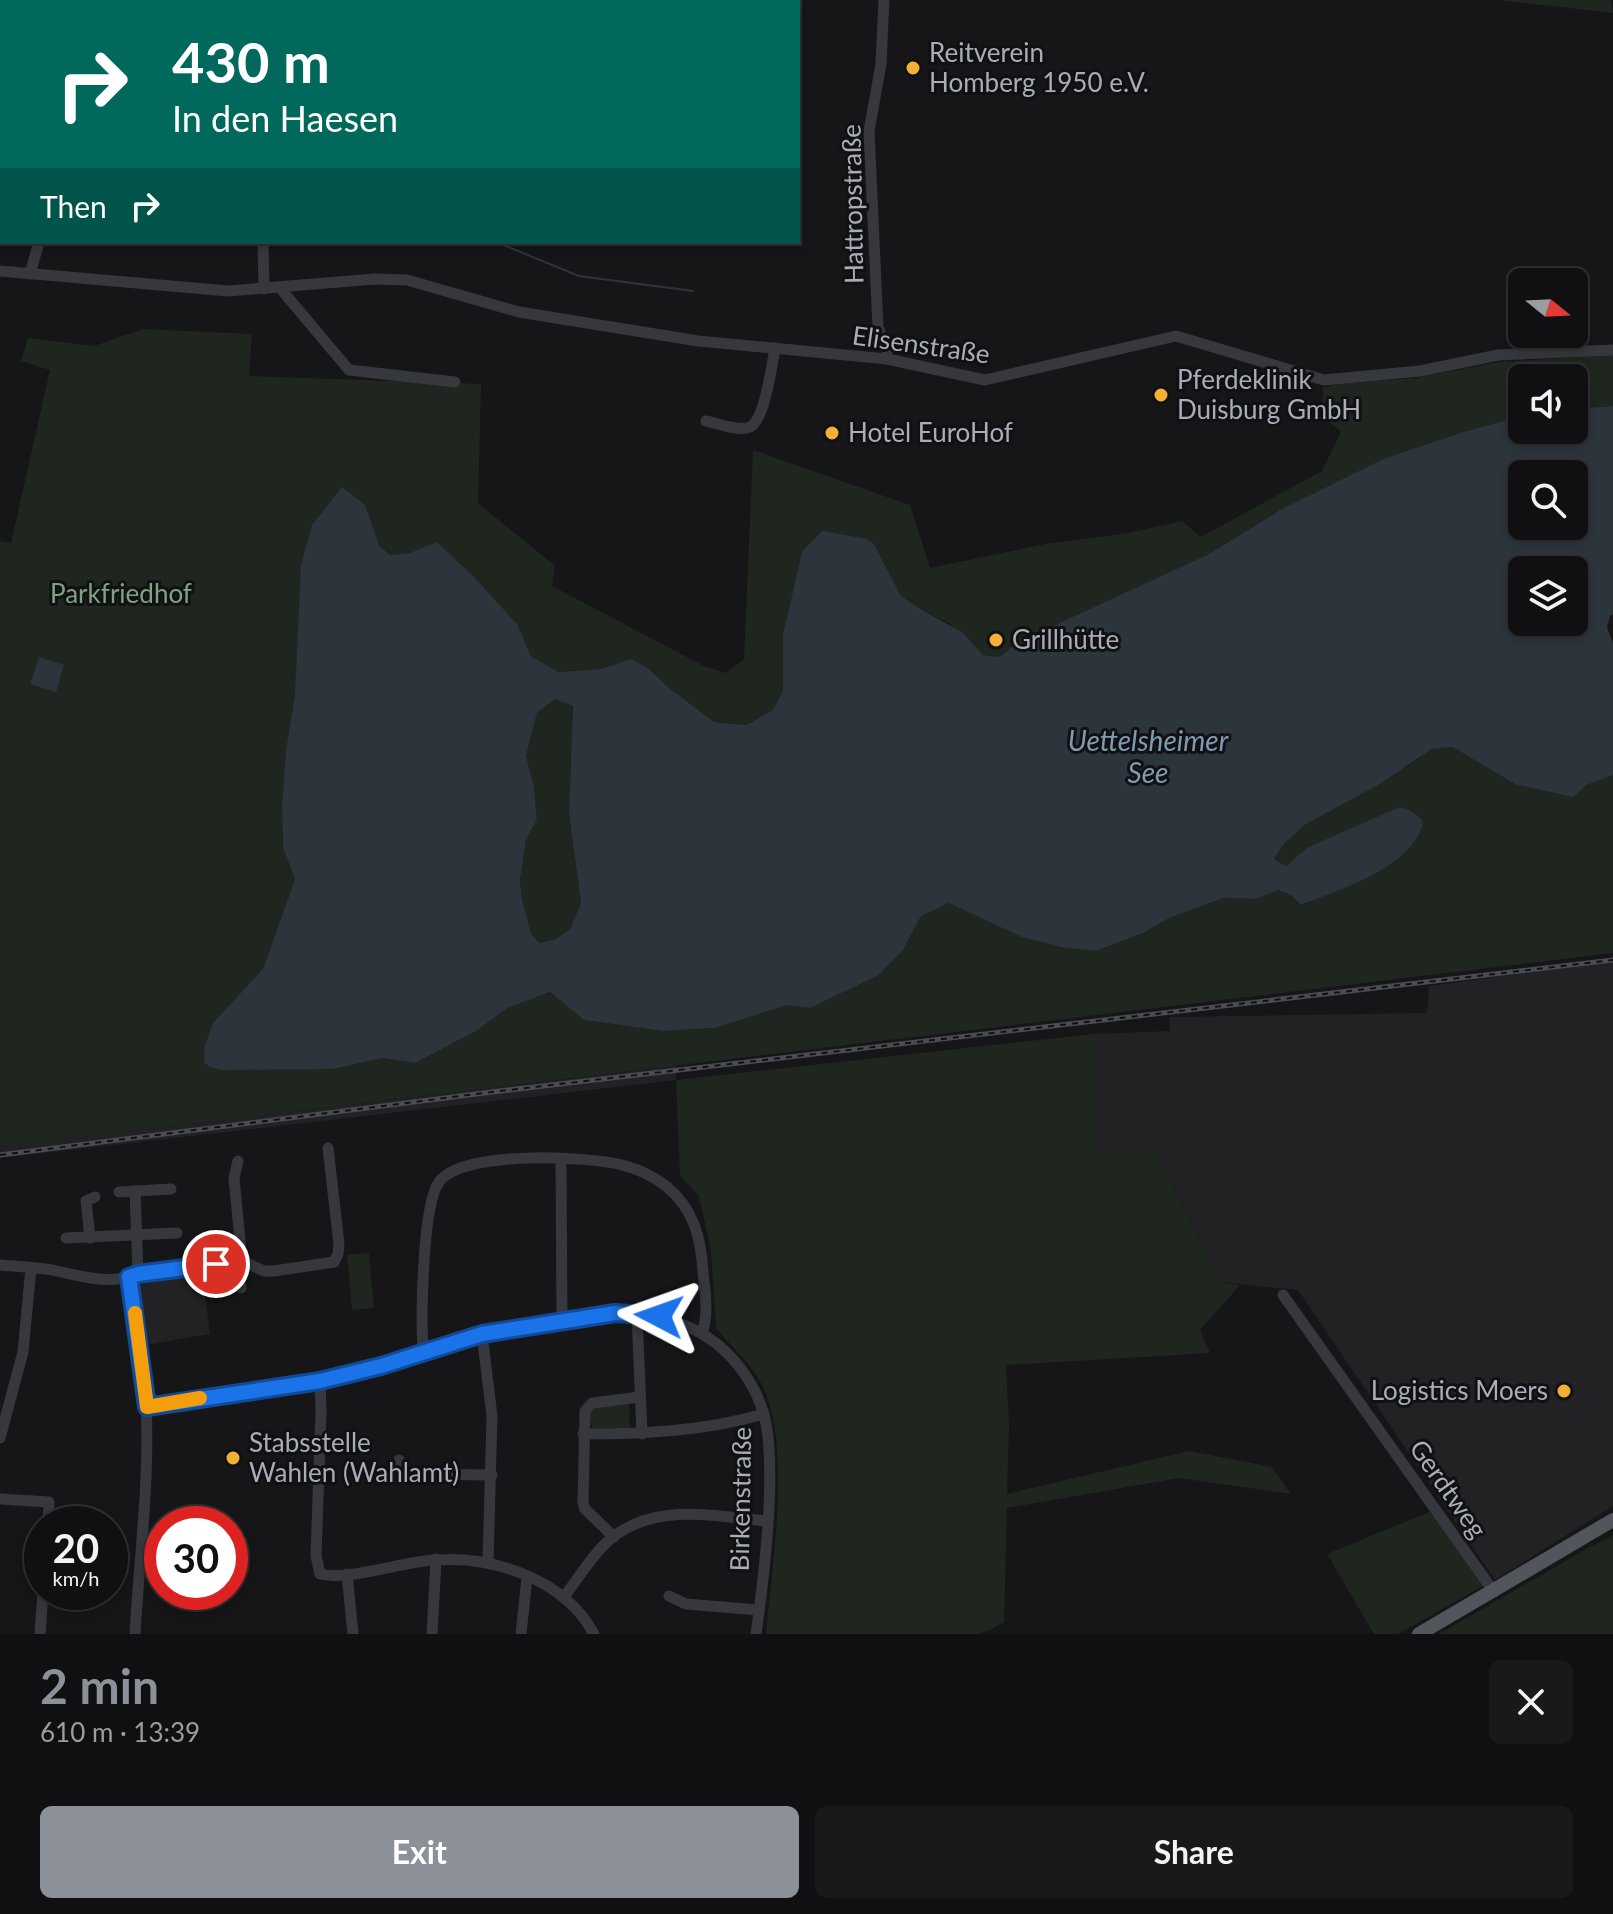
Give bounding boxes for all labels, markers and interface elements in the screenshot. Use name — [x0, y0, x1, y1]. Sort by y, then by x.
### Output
text: 430 m — [172, 28, 330, 95]
icon: right — [40, 32, 144, 136]
place label: Reitverein Homberg 1950 e.V. — [929, 36, 1149, 98]
marker: Reitverein Homberg 1950 e.V. — [904, 59, 922, 77]
text: In den Haesen — [172, 96, 398, 140]
street label: Hattropstraße — [835, 124, 869, 284]
icon: right — [123, 184, 167, 228]
text: Then — [40, 188, 107, 224]
north arrow — [1508, 268, 1588, 348]
map controls — [1508, 268, 1588, 636]
street label: Elisenstraße — [850, 319, 992, 369]
place label: Pferdeklinik Duisburg GmbH — [1177, 363, 1361, 425]
button: sound — [1508, 364, 1588, 444]
marker: Pferdeklinik Duisburg GmbH — [1152, 386, 1170, 404]
place label: Hotel EuroHof — [848, 416, 1013, 448]
marker: Hotel EuroHof — [823, 424, 841, 442]
button: search — [1508, 460, 1588, 540]
button: layers — [1508, 556, 1588, 636]
park label: Parkfriedhof — [50, 577, 192, 609]
place label: Grillhütte — [1012, 623, 1119, 655]
marker: Grillhütte — [987, 631, 1005, 649]
water label: Uettelsheimer See — [1068, 723, 1229, 789]
pin — [182, 1230, 250, 1298]
icon: arrive — [194, 1242, 238, 1286]
position arrow — [617, 1274, 701, 1358]
place label: Logistics Moers — [1371, 1374, 1548, 1406]
marker: Logistics Moers — [1555, 1382, 1573, 1400]
place label: Stabsstelle Wahlen (Wahlamt) — [249, 1426, 459, 1488]
street label: Birkenstraße — [723, 1426, 757, 1572]
street label: Gerdtweg — [1403, 1433, 1494, 1544]
marker: Stabsstelle Wahlen (Wahlamt) — [224, 1449, 242, 1467]
speed limit sign: 30 — [144, 1506, 248, 1610]
text: 20 — [53, 1524, 99, 1572]
text: km/h — [53, 1566, 99, 1590]
text: 2 min — [40, 1657, 159, 1714]
button: close — [1489, 1660, 1573, 1744]
text: 610 m · 13:39 — [40, 1716, 200, 1748]
button: Exit — [40, 1806, 799, 1898]
button: Share — [815, 1806, 1573, 1898]

